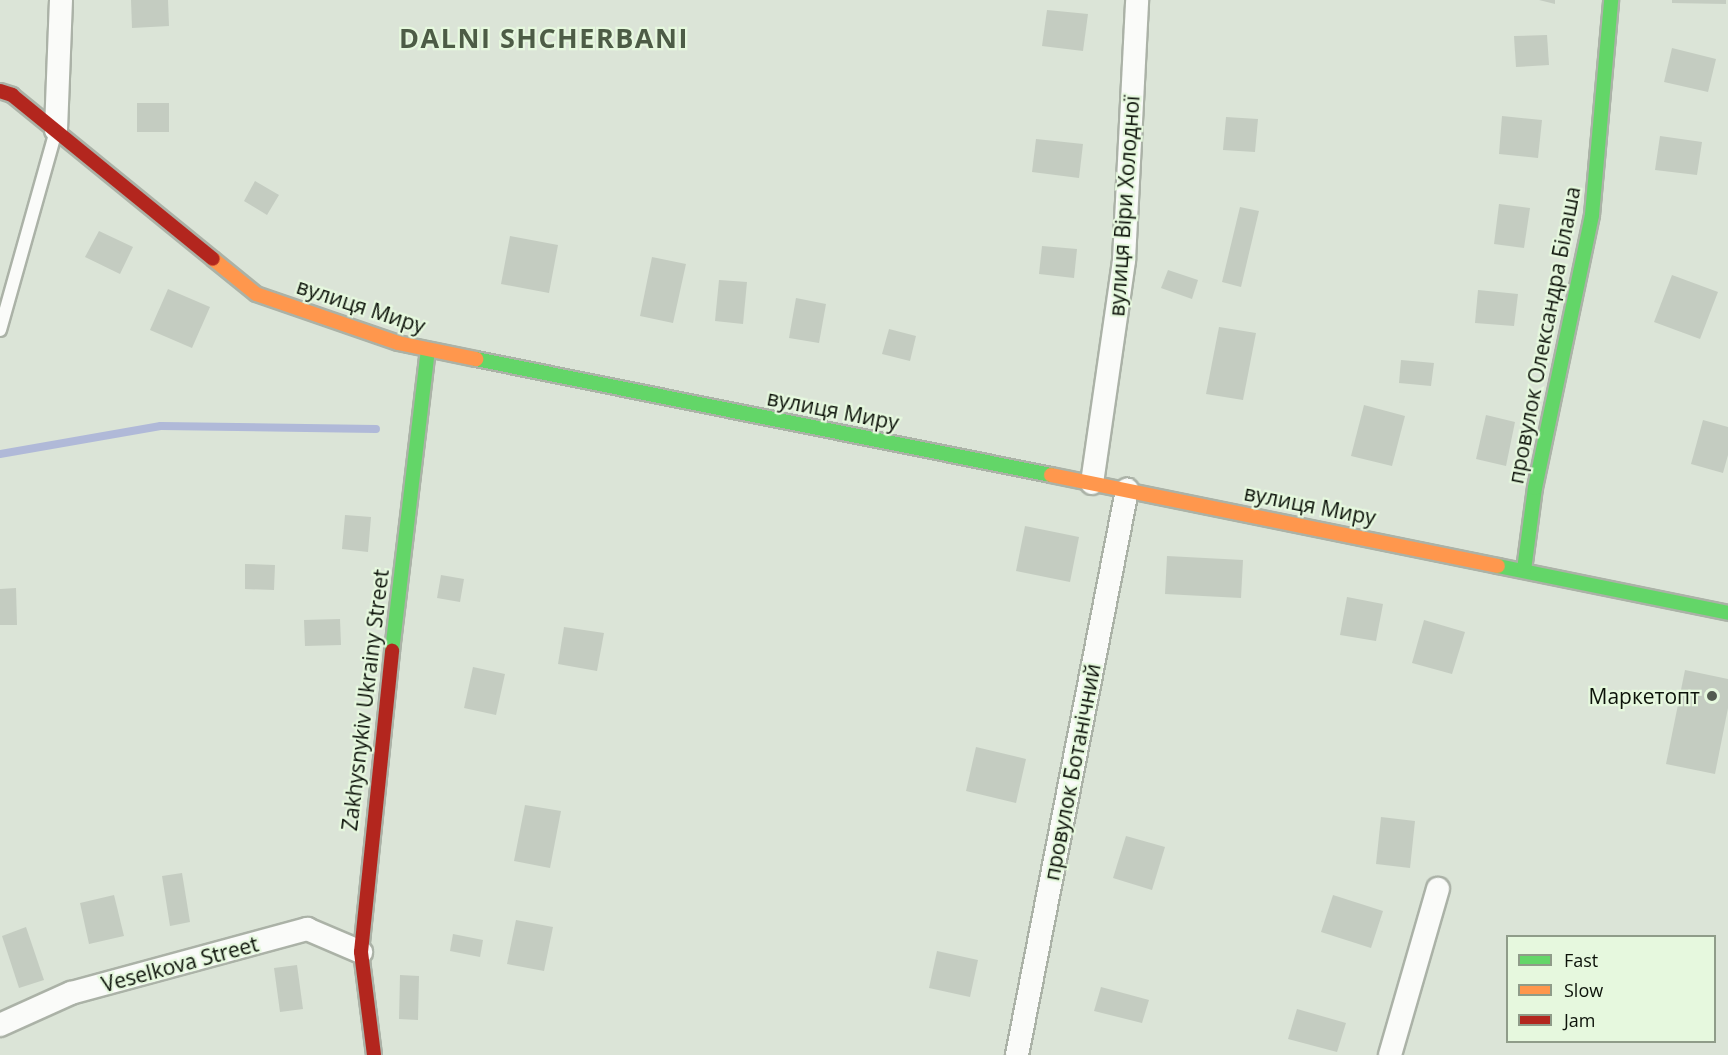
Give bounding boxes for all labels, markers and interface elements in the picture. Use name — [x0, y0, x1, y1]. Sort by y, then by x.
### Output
district label: DALNI SHCHERBANI — [399, 22, 689, 54]
street label: вулиця Віри Холодної — [1104, 95, 1144, 317]
street label: провулок Олександра Білаша — [1503, 184, 1585, 486]
street label: вулиця Миру — [293, 273, 429, 339]
street label: вулиця Миру — [765, 385, 901, 435]
street label: вулиця Миру — [1242, 480, 1378, 530]
street label: Zakhysnykiv Ukrainy Street — [336, 568, 394, 832]
street label: провулок Ботанічний — [1039, 661, 1105, 883]
place label: Маркетопт — [1589, 683, 1700, 709]
marker: Маркетопт — [1705, 689, 1719, 703]
street label: Veselkova Street — [99, 931, 261, 997]
legend — [1506, 935, 1716, 1043]
text: Fast — [1564, 948, 1598, 972]
text: Slow — [1564, 978, 1603, 1002]
text: Jam — [1564, 1008, 1596, 1032]

